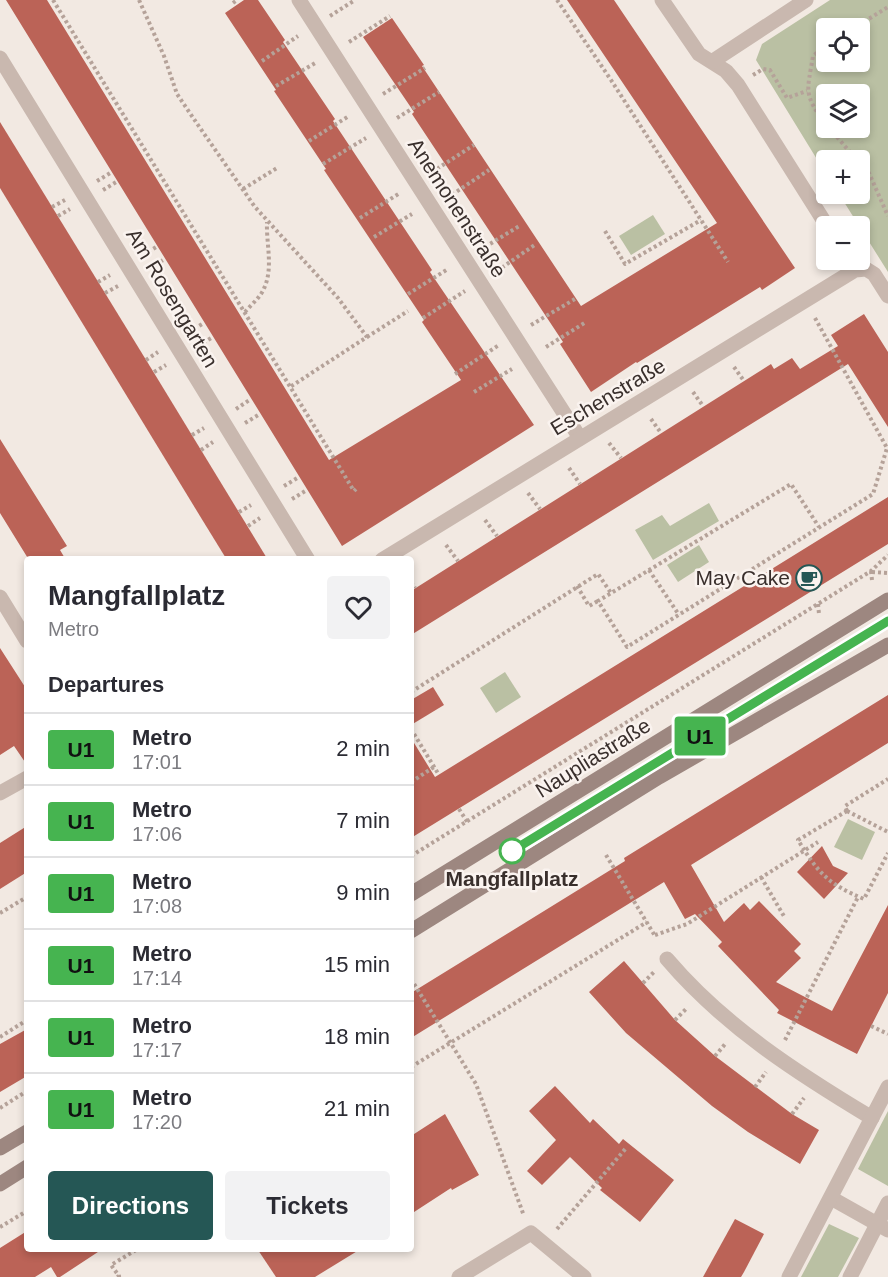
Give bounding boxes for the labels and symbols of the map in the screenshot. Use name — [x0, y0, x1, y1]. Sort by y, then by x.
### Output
street label: Anemonenstraße — [404, 134, 511, 282]
street label: Am Rosengarten — [122, 224, 223, 371]
street label: Eschenstraße — [546, 353, 669, 440]
cafe icon: May Cake — [794, 563, 824, 593]
place label: May Cake — [695, 566, 790, 589]
street label: Naupliastraße — [531, 713, 654, 802]
line badge: U1 — [673, 716, 727, 756]
marker: Mangfallplatz — [499, 838, 525, 864]
place label: Mangfallplatz — [445, 867, 579, 890]

